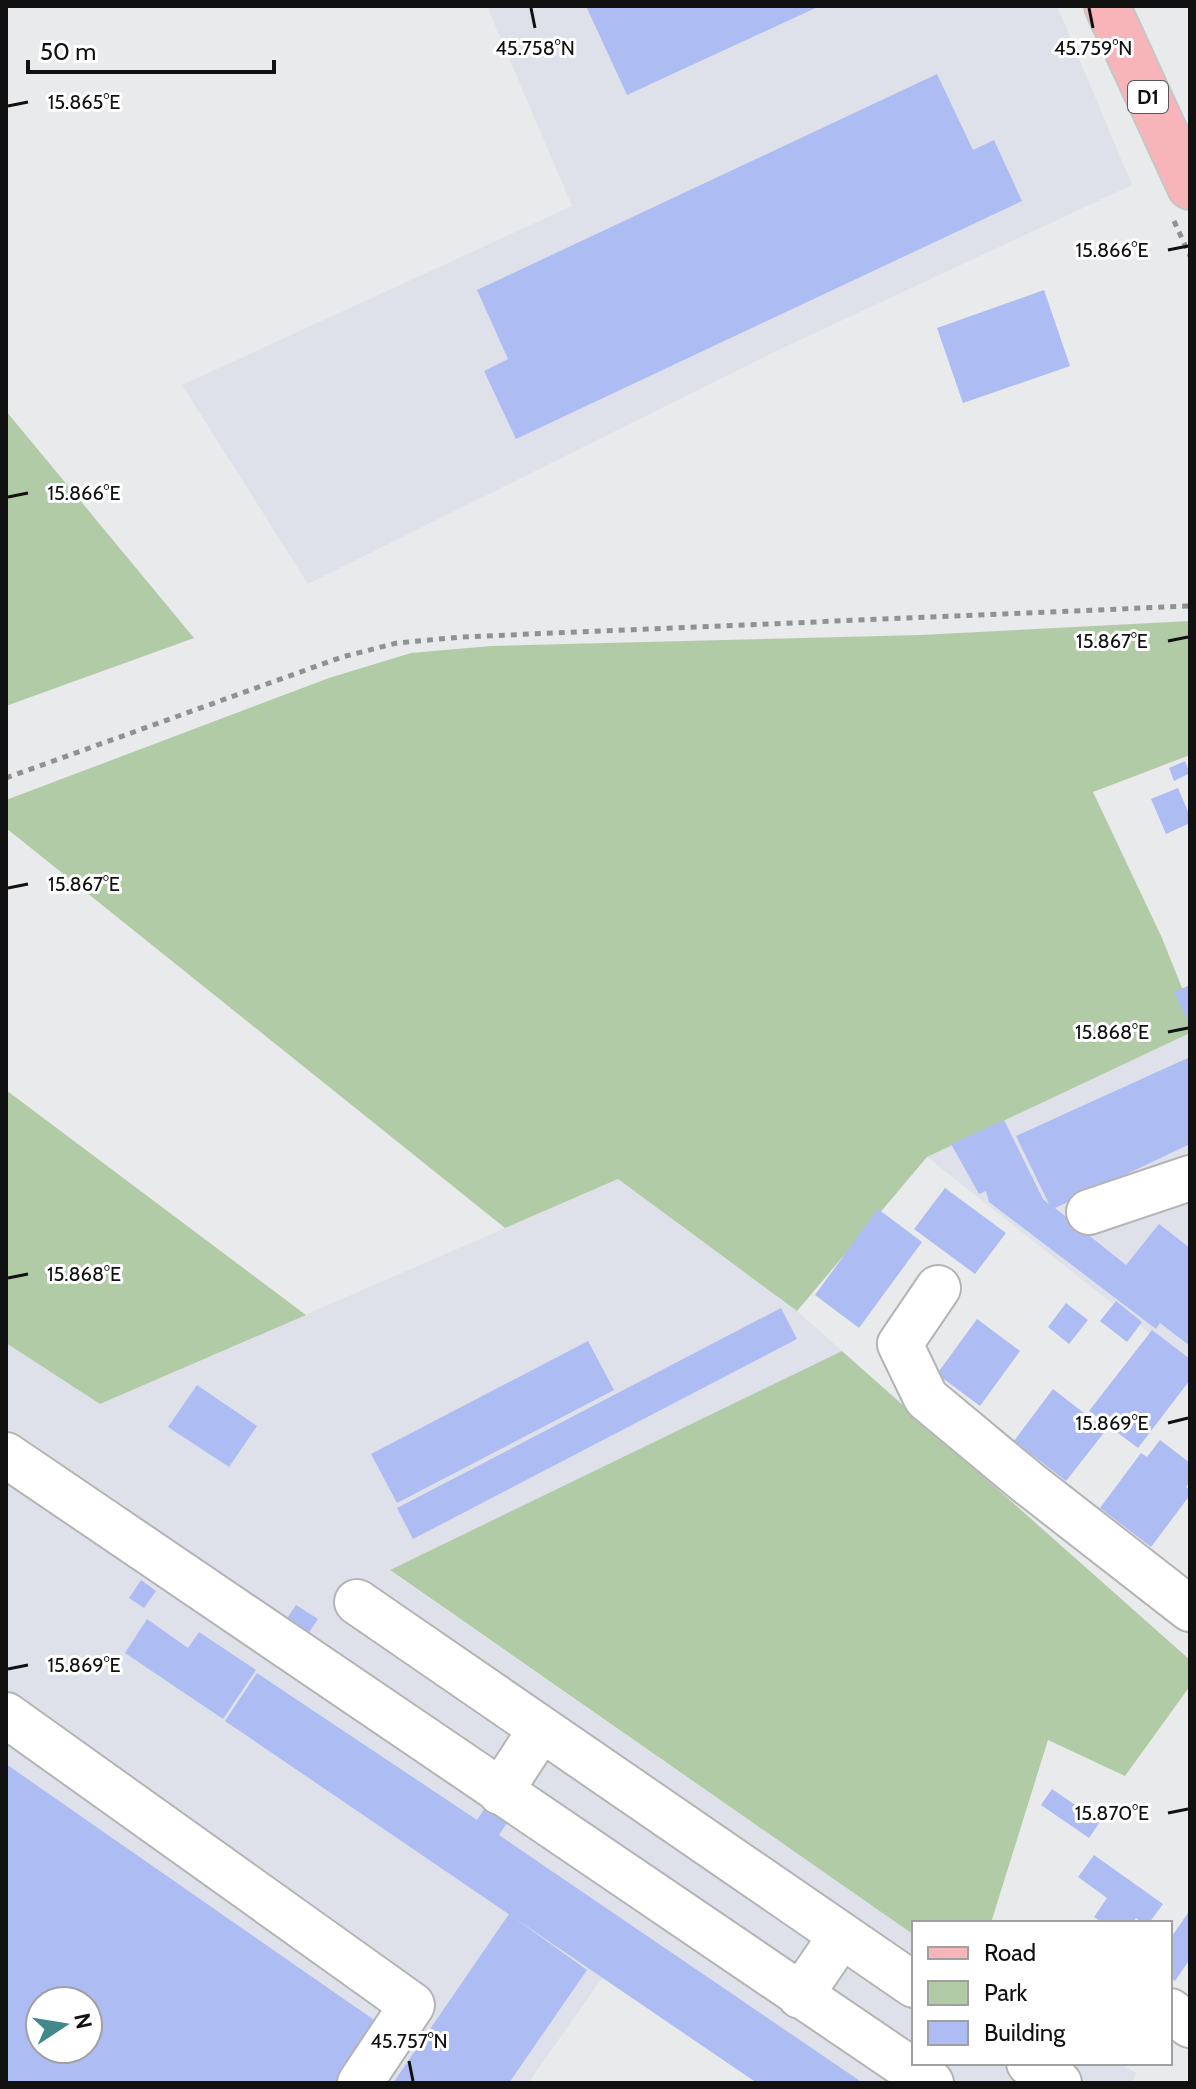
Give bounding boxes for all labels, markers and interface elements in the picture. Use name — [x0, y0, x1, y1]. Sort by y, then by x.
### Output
scale bar — [28, 24, 274, 74]
text: 45.758°N — [495, 36, 575, 60]
text: 45.759°N — [1054, 36, 1132, 60]
text: 50 m — [40, 37, 96, 66]
road number: D1 — [1128, 81, 1168, 113]
text: 15.865°E — [48, 90, 120, 114]
text: 15.866°E — [1075, 238, 1149, 262]
text: 15.866°E — [47, 481, 121, 505]
text: 15.867°E — [1076, 629, 1148, 653]
text: 15.867°E — [48, 872, 120, 896]
text: 15.868°E — [1075, 1020, 1149, 1044]
text: 15.868°E — [47, 1262, 121, 1286]
text: 15.869°E — [1075, 1411, 1149, 1435]
text: 15.869°E — [47, 1653, 121, 1677]
text: 15.870°E — [1075, 1801, 1149, 1825]
legend — [912, 1921, 1172, 2065]
text: Road — [984, 1938, 1036, 1967]
text: Park — [984, 1978, 1027, 2007]
north arrow — [24, 1985, 104, 2065]
text: N — [68, 2011, 98, 2031]
text: Building — [984, 2018, 1066, 2047]
text: 45.757°N — [370, 2029, 448, 2053]

